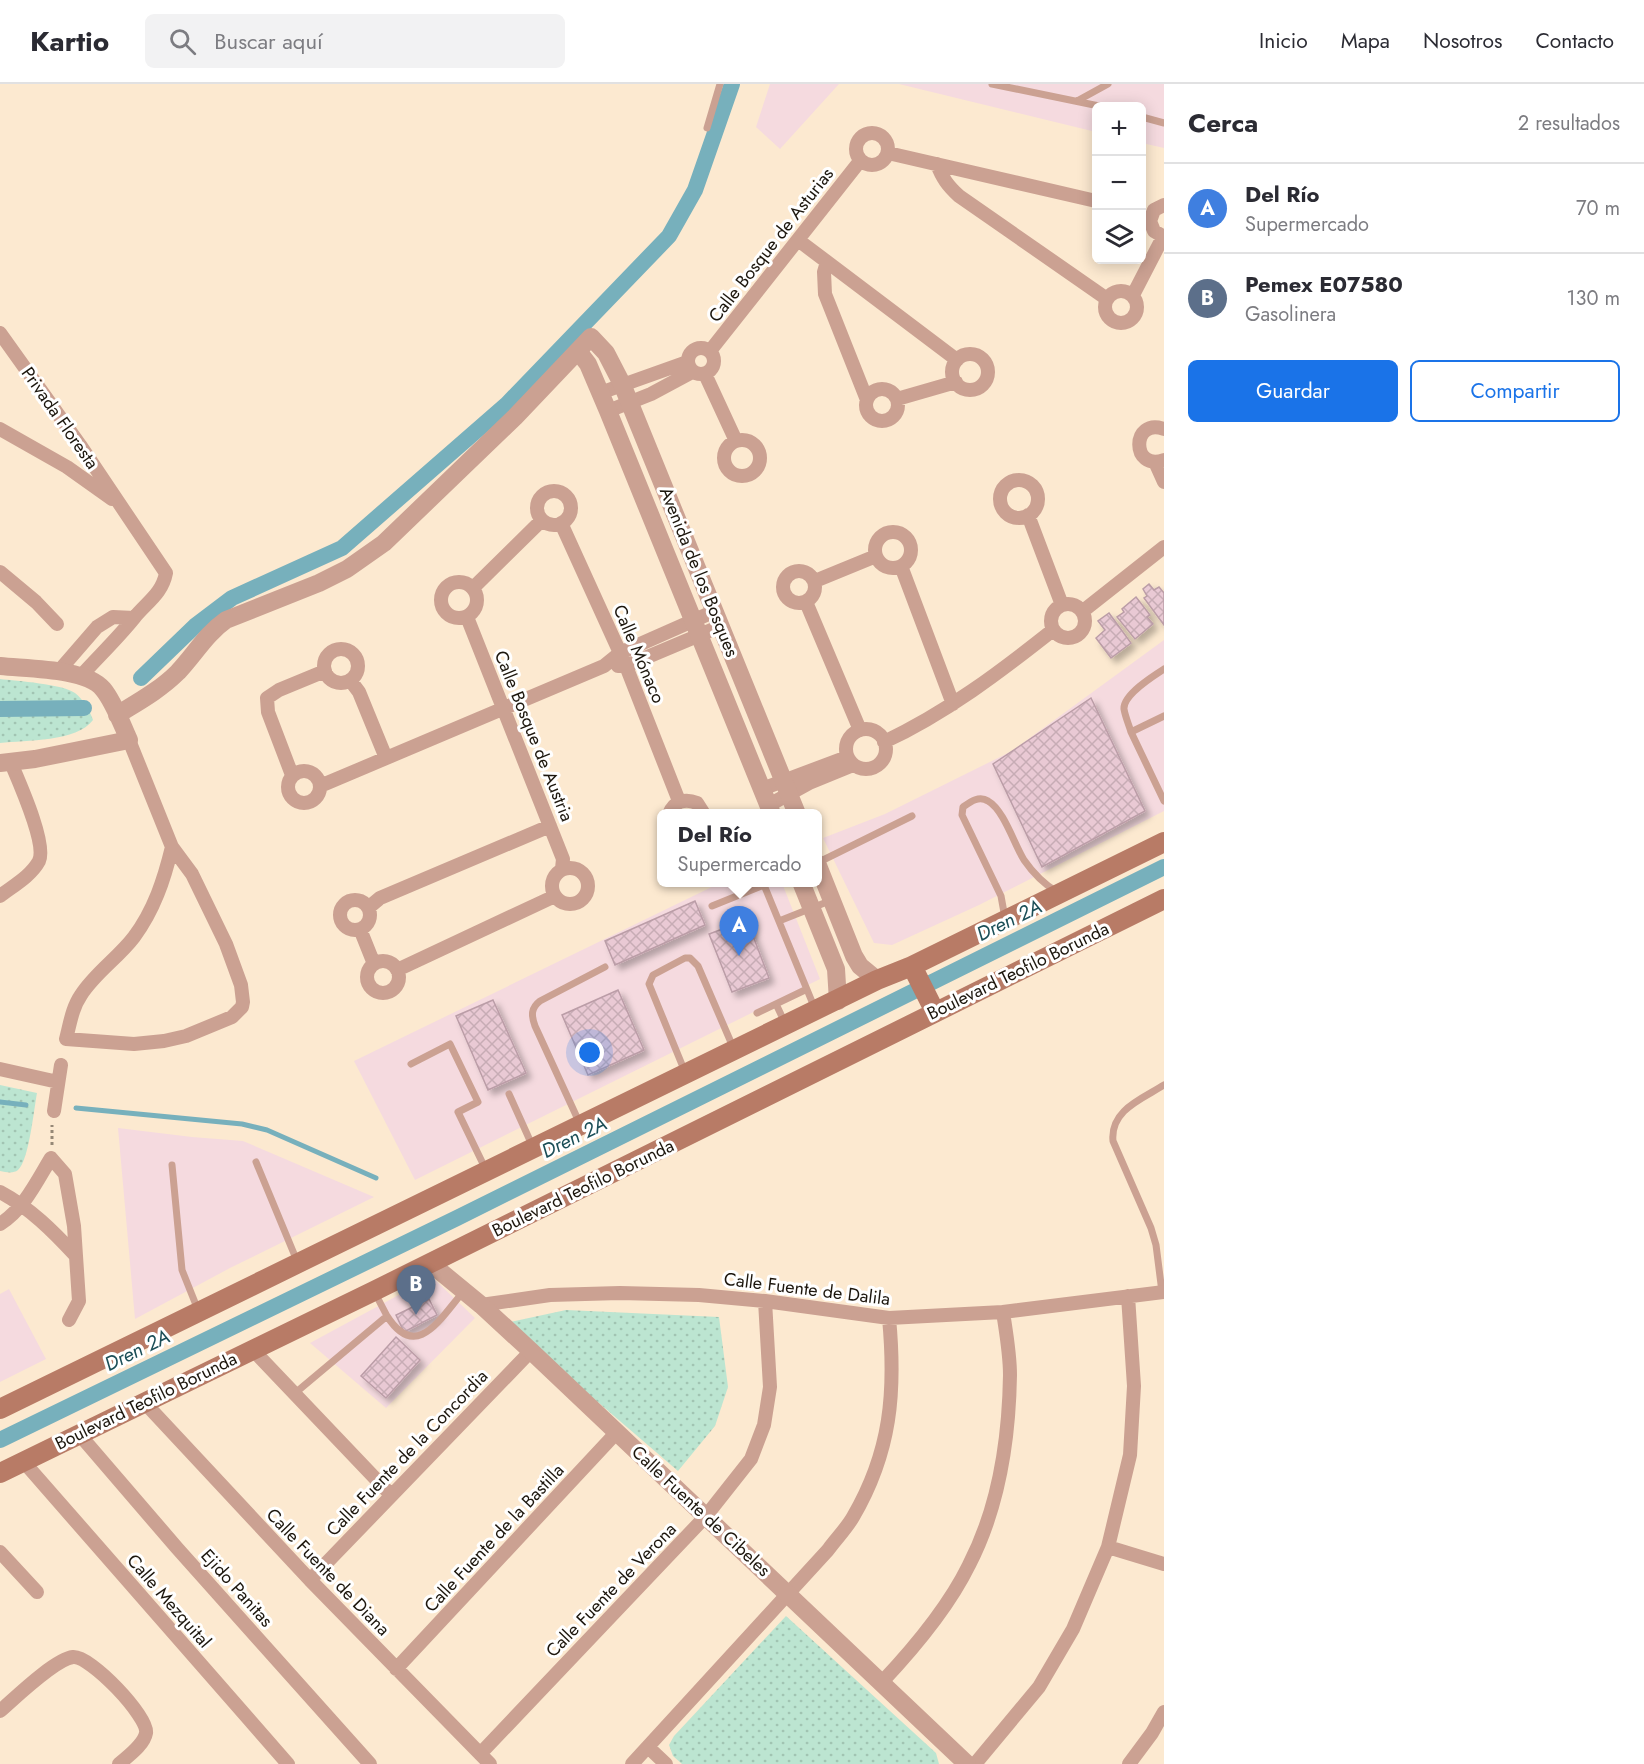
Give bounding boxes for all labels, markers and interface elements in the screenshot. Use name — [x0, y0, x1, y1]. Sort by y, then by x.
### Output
search box — [145, 14, 565, 68]
text: Kartio — [30, 21, 109, 62]
icon: search — [166, 25, 199, 58]
text: Buscar aquí — [214, 25, 323, 57]
text: Inicio — [1259, 26, 1308, 56]
text: Mapa — [1341, 26, 1390, 56]
text: Nosotros — [1423, 26, 1502, 56]
text: Contacto — [1535, 26, 1614, 56]
map controls — [1092, 102, 1146, 264]
button: + — [1092, 102, 1146, 156]
text: Cerca — [1188, 104, 1258, 142]
text: 2 resultados — [1518, 109, 1620, 138]
button: − — [1092, 156, 1146, 210]
street label: Calle Bosque de Asturias — [702, 162, 840, 328]
text: Del Río — [1245, 178, 1320, 210]
text: A — [1200, 194, 1215, 223]
text: 70 m — [1576, 194, 1620, 223]
button: layers — [1092, 210, 1146, 264]
text: Supermercado — [1245, 210, 1369, 239]
text: Pemex E07580 — [1245, 268, 1403, 300]
text: B — [1201, 284, 1214, 313]
text: 130 m — [1566, 284, 1620, 313]
text: Gasolinera — [1245, 300, 1336, 329]
button: Guardar — [1188, 360, 1398, 422]
button: Compartir — [1410, 360, 1620, 422]
street label: Privada Floresta — [15, 362, 105, 474]
street label: Avenida de los Bosques — [653, 483, 745, 661]
street label: Calle Mónaco — [607, 601, 672, 708]
street label: Calle Bosque de Austria — [488, 647, 580, 825]
popup — [657, 809, 822, 887]
text: Del Río — [678, 818, 752, 850]
text: Supermercado — [678, 850, 801, 879]
water label: Dren 2A — [972, 892, 1047, 949]
pin: A — [720, 906, 758, 956]
street label: Boulevard Teofilo Borunda — [923, 916, 1113, 1026]
your location — [575, 1038, 604, 1067]
water label: Dren 2A — [537, 1109, 612, 1166]
street label: Boulevard Teofilo Borunda — [488, 1133, 678, 1243]
pin: B — [396, 1266, 436, 1315]
street label: Calle Fuente de Dalila — [722, 1266, 892, 1312]
water label: Dren 2A — [100, 1322, 175, 1379]
street label: Boulevard Teofilo Borunda — [51, 1346, 241, 1456]
street label: Calle Fuente de la Concordia — [320, 1364, 494, 1542]
street label: Calle Fuente de Cibeles — [626, 1439, 776, 1583]
street label: Calle Fuente de la Bastilla — [418, 1458, 570, 1618]
street label: Calle Fuente de Diana — [260, 1502, 396, 1642]
street label: Calle Fuente de Verona — [540, 1517, 682, 1663]
street label: Ejido Panitas — [195, 1543, 279, 1633]
street label: Calle Mezquital — [121, 1548, 217, 1654]

